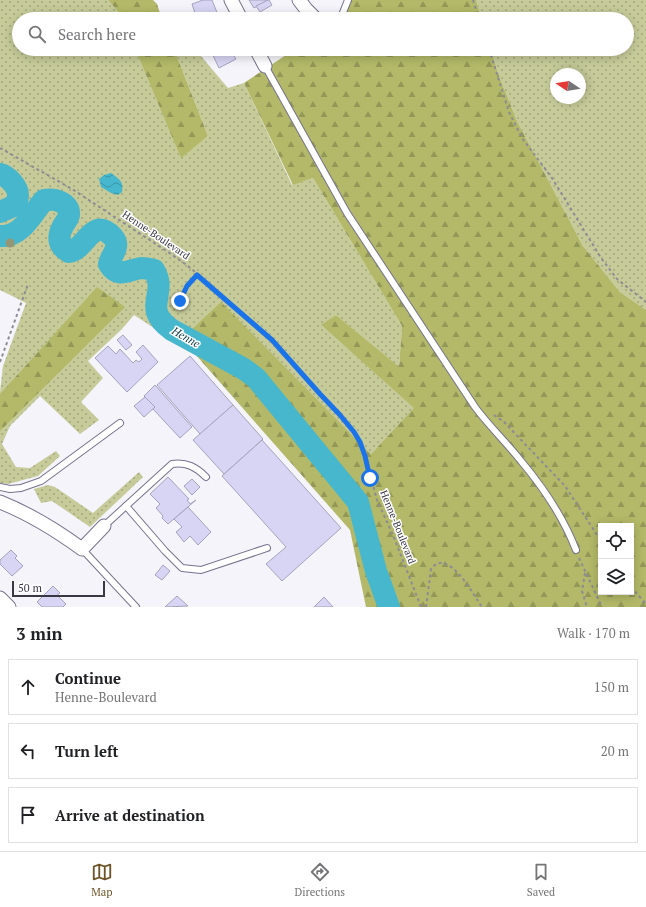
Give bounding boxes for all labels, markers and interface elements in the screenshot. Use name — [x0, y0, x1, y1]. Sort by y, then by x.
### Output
search box — [12, 12, 634, 56]
icon: search — [26, 23, 48, 45]
text: Search here — [58, 24, 136, 44]
north arrow — [550, 68, 586, 104]
street label: Henne-Boulevard — [120, 208, 192, 263]
route end — [171, 292, 189, 310]
water label: Henne — [169, 323, 203, 351]
route start — [361, 469, 379, 487]
street label: Henne-Boulevard — [377, 488, 419, 566]
map controls — [598, 523, 634, 595]
button: locate — [598, 523, 634, 559]
button: layers — [598, 559, 634, 595]
scale bar — [12, 579, 105, 598]
text: 50 m — [18, 581, 42, 595]
text: 3 min — [16, 622, 63, 645]
text: Walk · 170 m — [557, 624, 630, 642]
text: Continue — [55, 668, 121, 688]
icon: ahead — [17, 676, 39, 698]
text: 150 m — [594, 678, 629, 696]
text: Henne-Boulevard — [55, 688, 157, 706]
icon: left — [17, 740, 39, 762]
text: Turn left — [55, 741, 119, 761]
text: 20 m — [601, 742, 629, 760]
icon: arrive — [17, 804, 39, 826]
text: Arrive at destination — [55, 805, 205, 825]
tab: Map — [91, 861, 113, 899]
tab: Directions — [294, 861, 345, 899]
tab: Saved — [527, 861, 555, 899]

